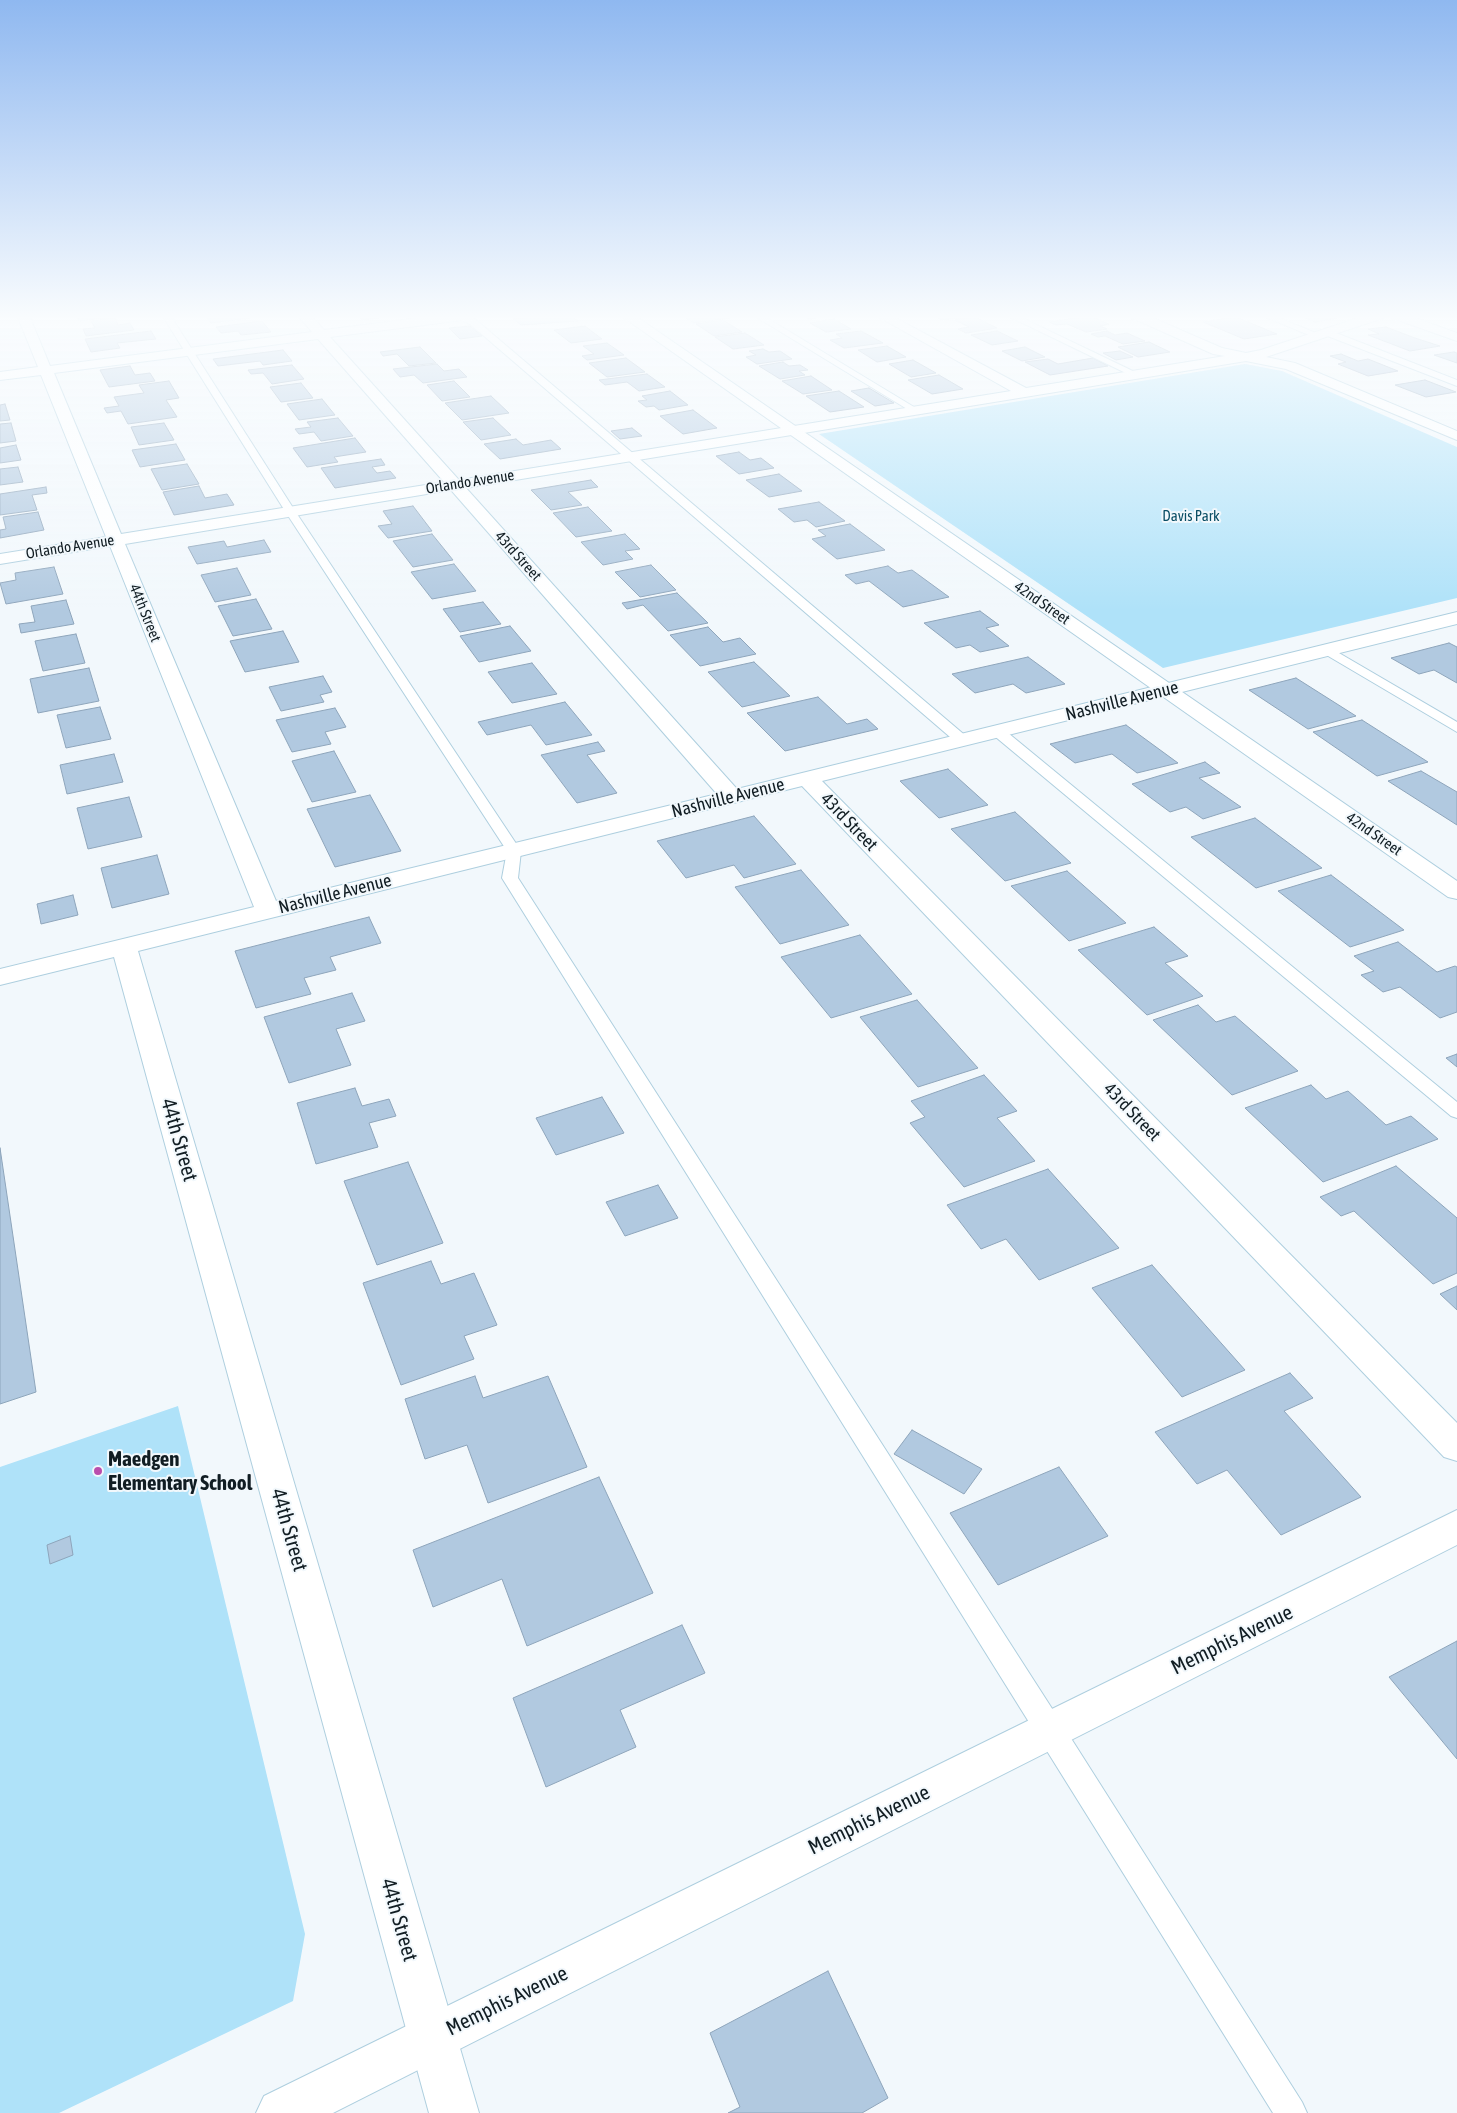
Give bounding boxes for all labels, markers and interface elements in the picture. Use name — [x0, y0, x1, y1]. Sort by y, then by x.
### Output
street label: Orlando Avenue — [425, 466, 515, 498]
park label: Davis Park — [1162, 507, 1220, 525]
street label: 43rd Street — [491, 527, 545, 585]
street label: Orlando Avenue — [25, 531, 115, 563]
street label: 42nd Street — [1011, 577, 1073, 629]
street label: 44th Street — [125, 582, 165, 644]
street label: Nashville Avenue — [1063, 677, 1181, 725]
street label: Nashville Avenue — [669, 774, 787, 822]
street label: 43rd Street — [816, 788, 882, 856]
street label: 42nd Street — [1343, 808, 1405, 860]
street label: Nashville Avenue — [276, 870, 394, 918]
street label: 43rd Street — [1099, 1078, 1165, 1146]
street label: 44th Street — [155, 1096, 203, 1184]
place label: Maedgen Elementary School — [108, 1446, 252, 1496]
marker: Maedgen Elementary School — [92, 1465, 104, 1477]
street label: 44th Street — [265, 1486, 313, 1574]
street label: Memphis Avenue — [1167, 1600, 1297, 1680]
street label: Memphis Avenue — [804, 1780, 934, 1860]
street label: 44th Street — [375, 1876, 423, 1964]
street label: Memphis Avenue — [442, 1961, 572, 2041]

